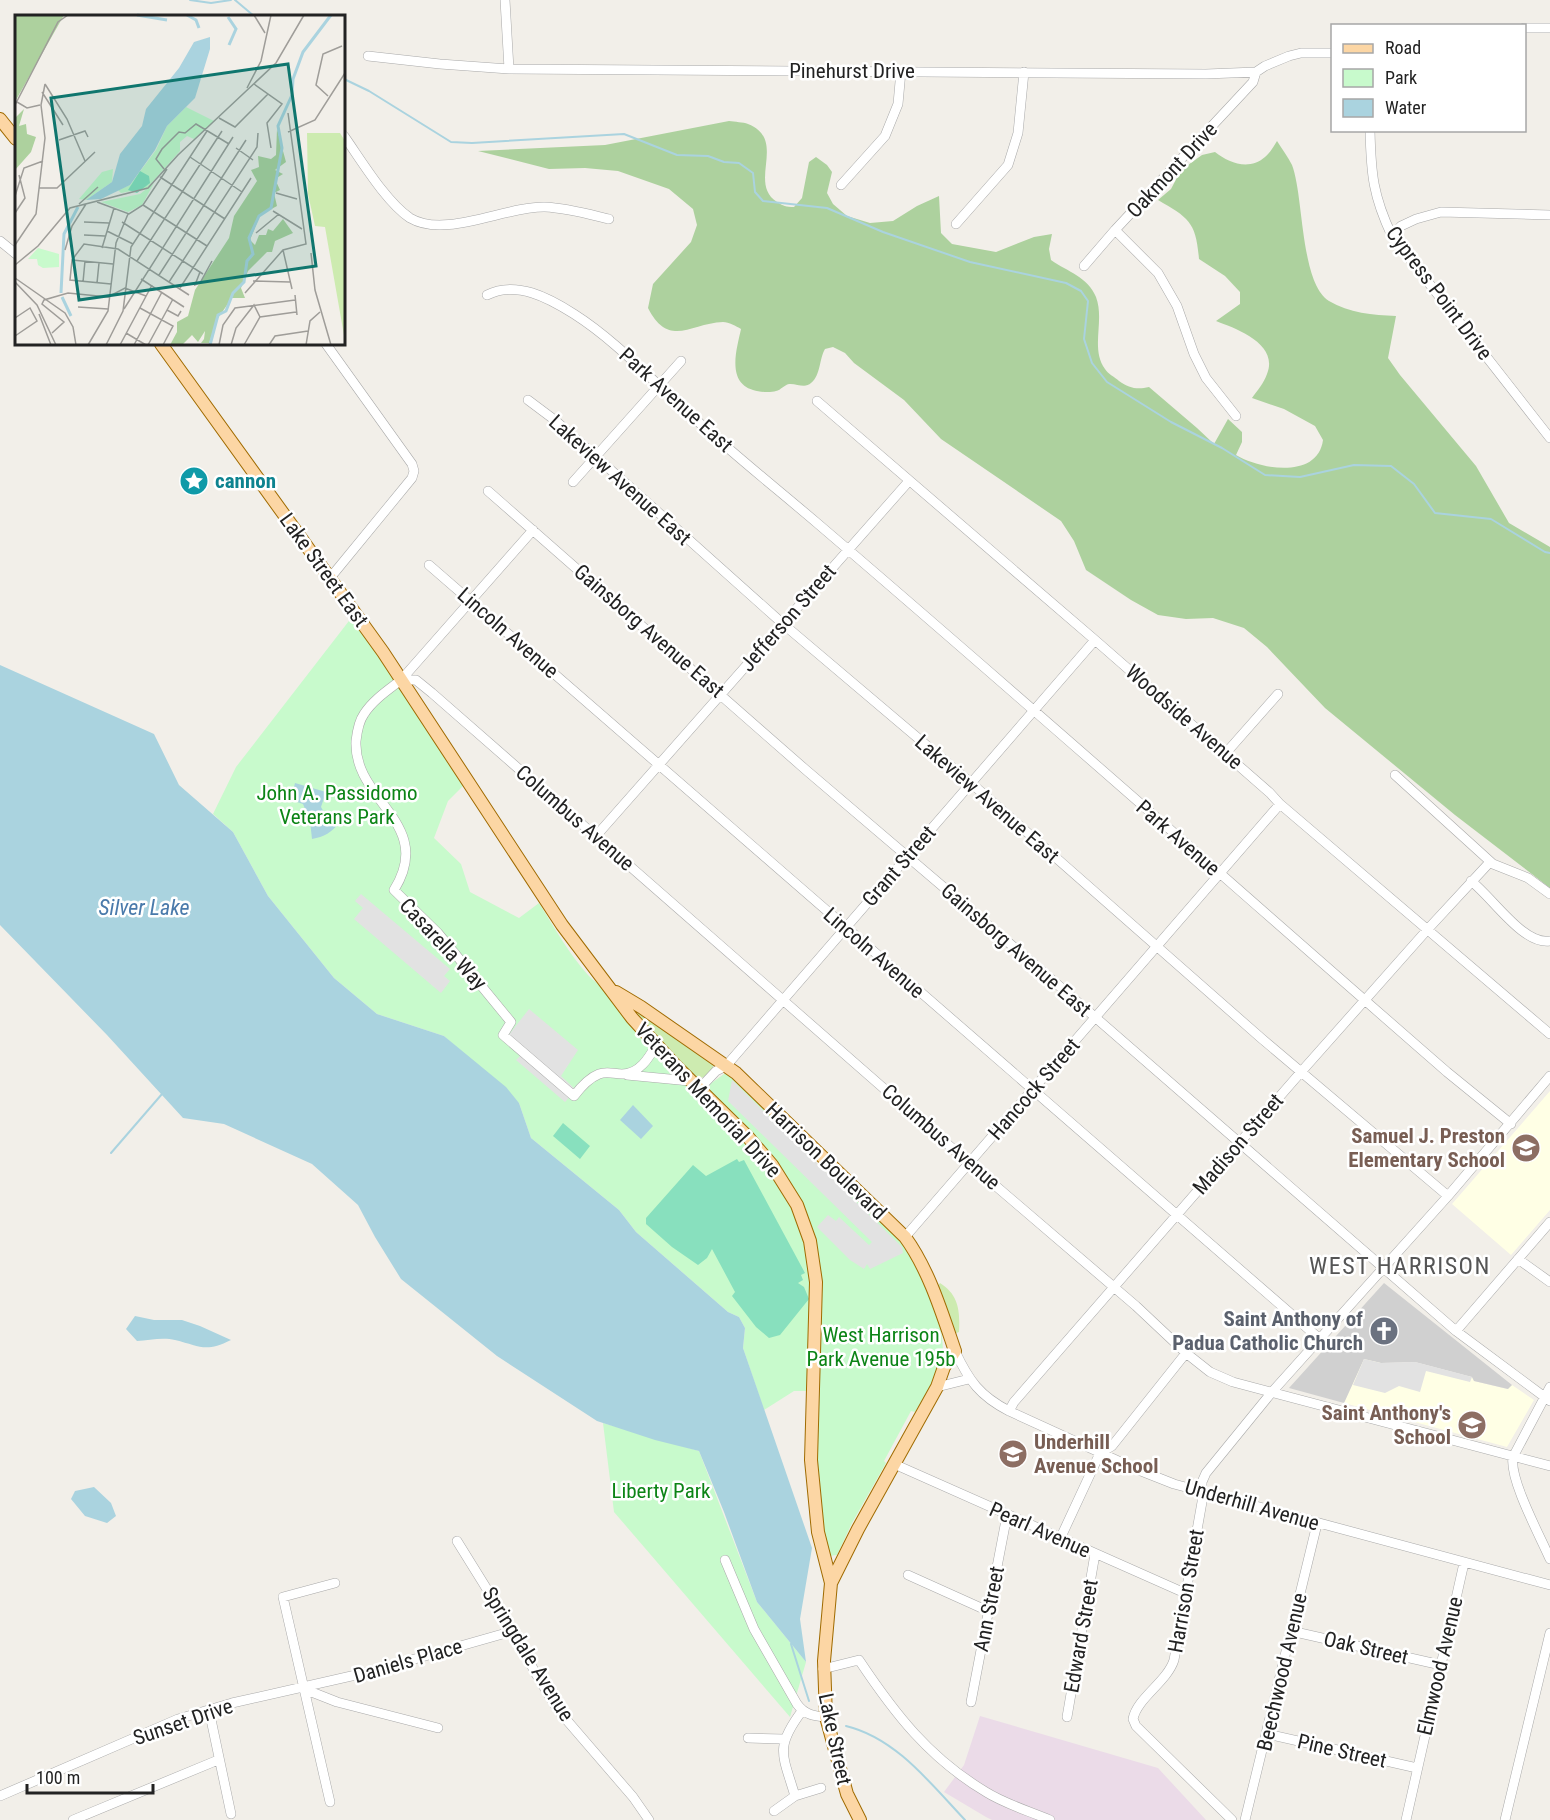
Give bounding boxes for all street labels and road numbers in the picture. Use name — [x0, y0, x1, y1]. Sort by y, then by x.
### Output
street label: Pinehurst Drive — [789, 59, 915, 83]
street label: Oakmont Drive — [1122, 117, 1222, 223]
street label: Cypress Point Drive — [1381, 221, 1497, 365]
street label: Park Avenue East — [615, 343, 737, 457]
street label: Lakeview Avenue East — [544, 410, 696, 550]
street label: Lake Street East — [275, 509, 373, 631]
street label: Gainsborg Avenue East — [569, 559, 729, 703]
street label: Jefferson Street — [735, 560, 841, 676]
street label: Lincoln Avenue — [453, 583, 563, 683]
street label: Woodside Avenue — [1121, 660, 1247, 774]
street label: Lakeview Avenue East — [910, 730, 1064, 868]
street label: Columbus Avenue — [511, 760, 639, 876]
street label: Park Avenue — [1131, 795, 1225, 881]
street label: Grant Street — [858, 821, 940, 911]
street label: Gainsborg Avenue East — [936, 878, 1096, 1022]
street label: Casarella Way — [395, 893, 492, 995]
street label: Lincoln Avenue — [819, 903, 929, 1003]
street label: Veterans Memorial Drive — [630, 1018, 786, 1182]
street label: Hancock Street — [983, 1033, 1085, 1145]
street label: Columbus Avenue — [877, 1079, 1005, 1195]
street label: Madison Street — [1188, 1089, 1288, 1199]
street label: Harrison Boulevard — [761, 1097, 891, 1225]
street label: Underhill Avenue — [1182, 1474, 1322, 1536]
street label: Pearl Avenue — [986, 1497, 1094, 1563]
street label: Harrison Street — [1163, 1527, 1209, 1655]
street label: Ann Street — [969, 1564, 1009, 1654]
street label: Edward Street — [1059, 1577, 1103, 1695]
street label: Springdale Avenue — [477, 1583, 579, 1726]
street label: Beechwood Avenue — [1252, 1591, 1312, 1753]
street label: Elmwood Avenue — [1412, 1594, 1468, 1738]
street label: Oak Street — [1321, 1627, 1411, 1669]
street label: Daniels Place — [351, 1634, 465, 1688]
street label: Lake Street — [814, 1691, 856, 1787]
street label: Sunset Drive — [130, 1694, 236, 1750]
street label: Pine Street — [1295, 1729, 1389, 1773]

